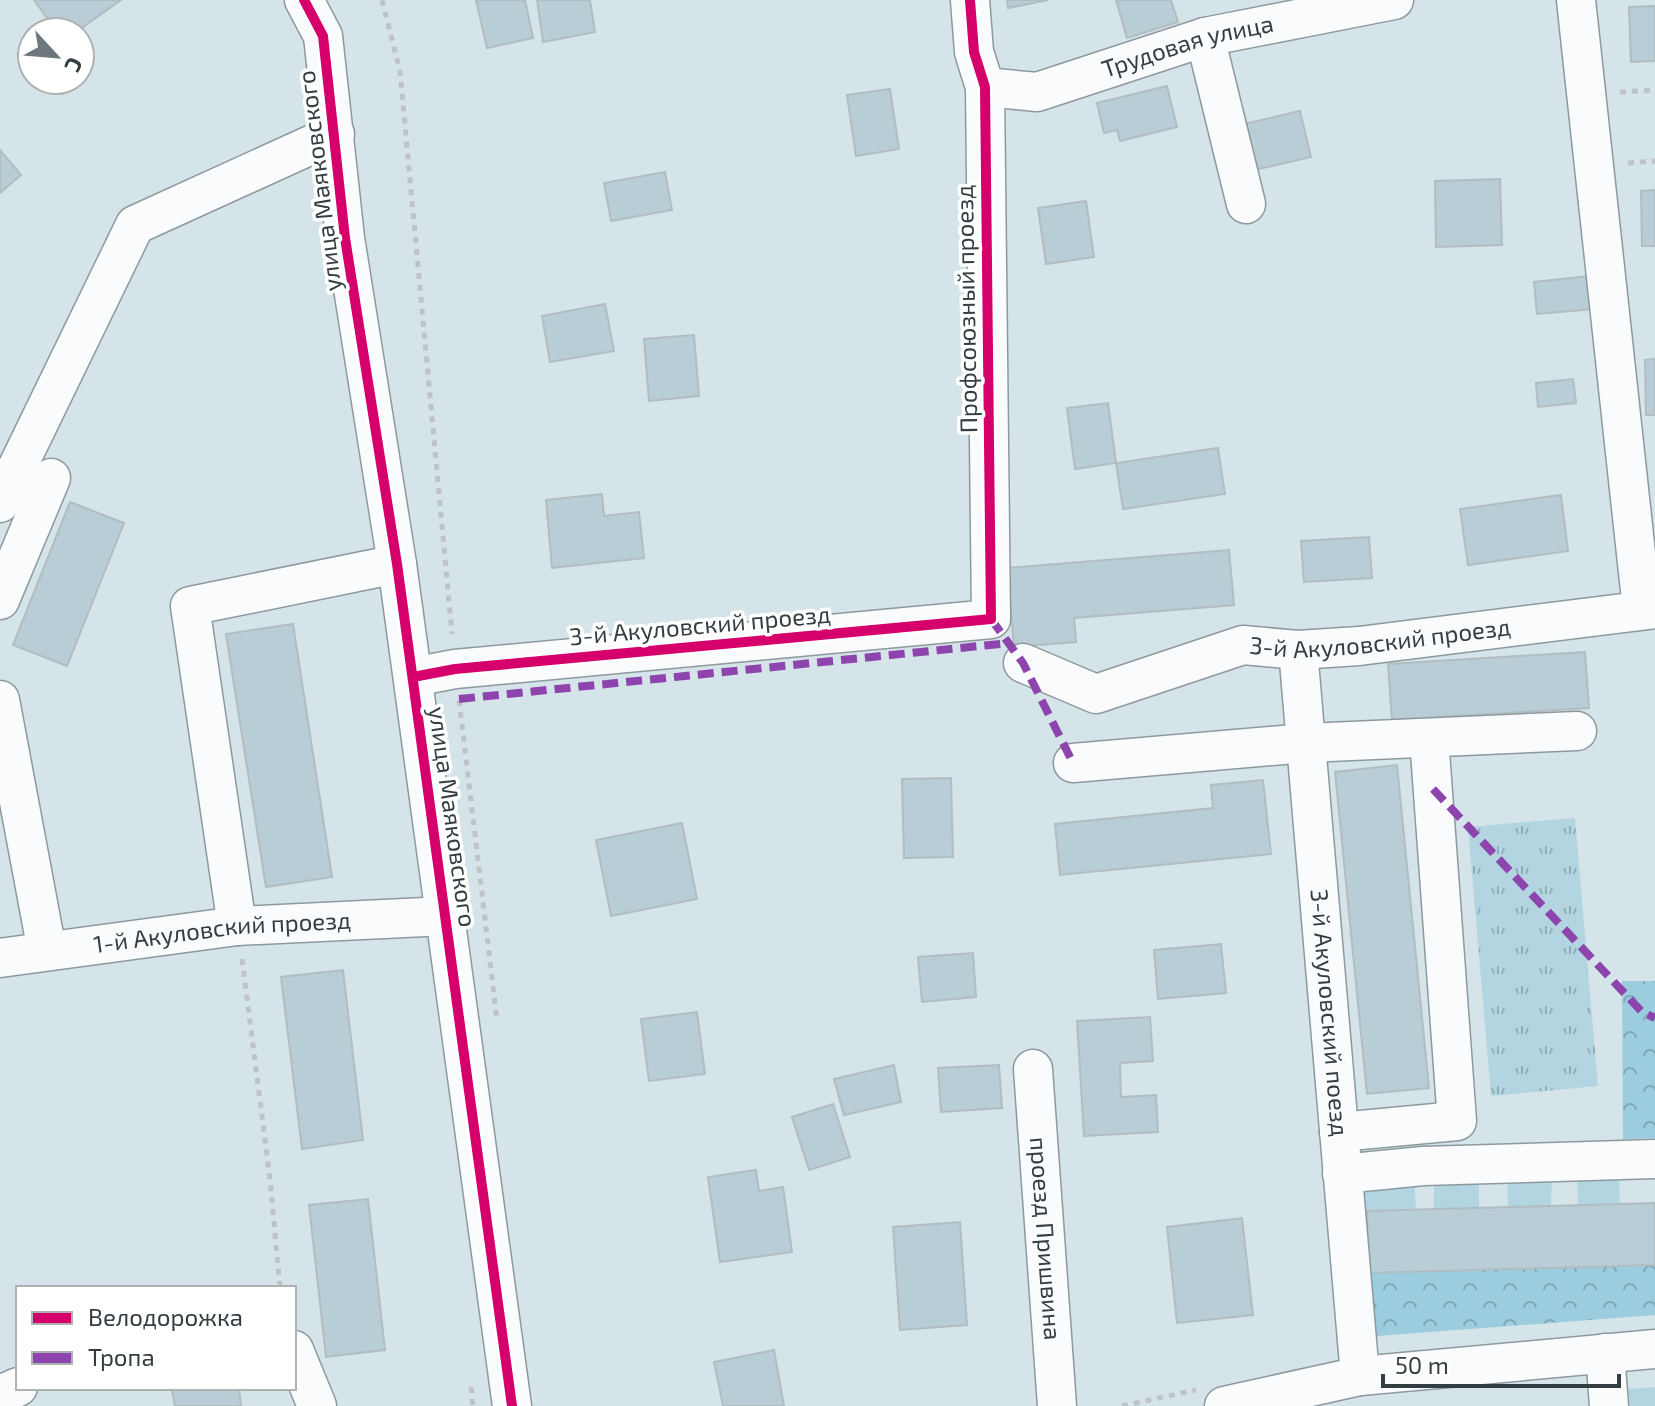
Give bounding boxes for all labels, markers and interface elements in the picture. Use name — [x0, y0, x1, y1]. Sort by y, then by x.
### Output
street label: Трудовая улица — [1098, 8, 1276, 83]
north arrow — [16, 16, 96, 96]
text: С — [60, 54, 89, 77]
street label: улица Маяковского — [291, 69, 347, 293]
street label: Профсоюзный проезд — [949, 185, 982, 433]
street label: 3-й Акуловский проезд — [568, 599, 832, 651]
street label: 3-й Акуловский проезд — [1248, 611, 1512, 663]
street label: улица Маяковского — [423, 705, 483, 929]
street label: 3-й Акуловский поезд — [1305, 888, 1355, 1138]
street label: 1-й Акуловский проезд — [92, 905, 352, 958]
street label: проезд Пришвина — [1025, 1136, 1068, 1341]
legend — [16, 1286, 296, 1390]
text: Велодорожка — [88, 1302, 243, 1331]
scale bar — [1383, 1338, 1619, 1388]
text: Тропа — [88, 1342, 155, 1371]
text: 50 m — [1395, 1350, 1449, 1379]

